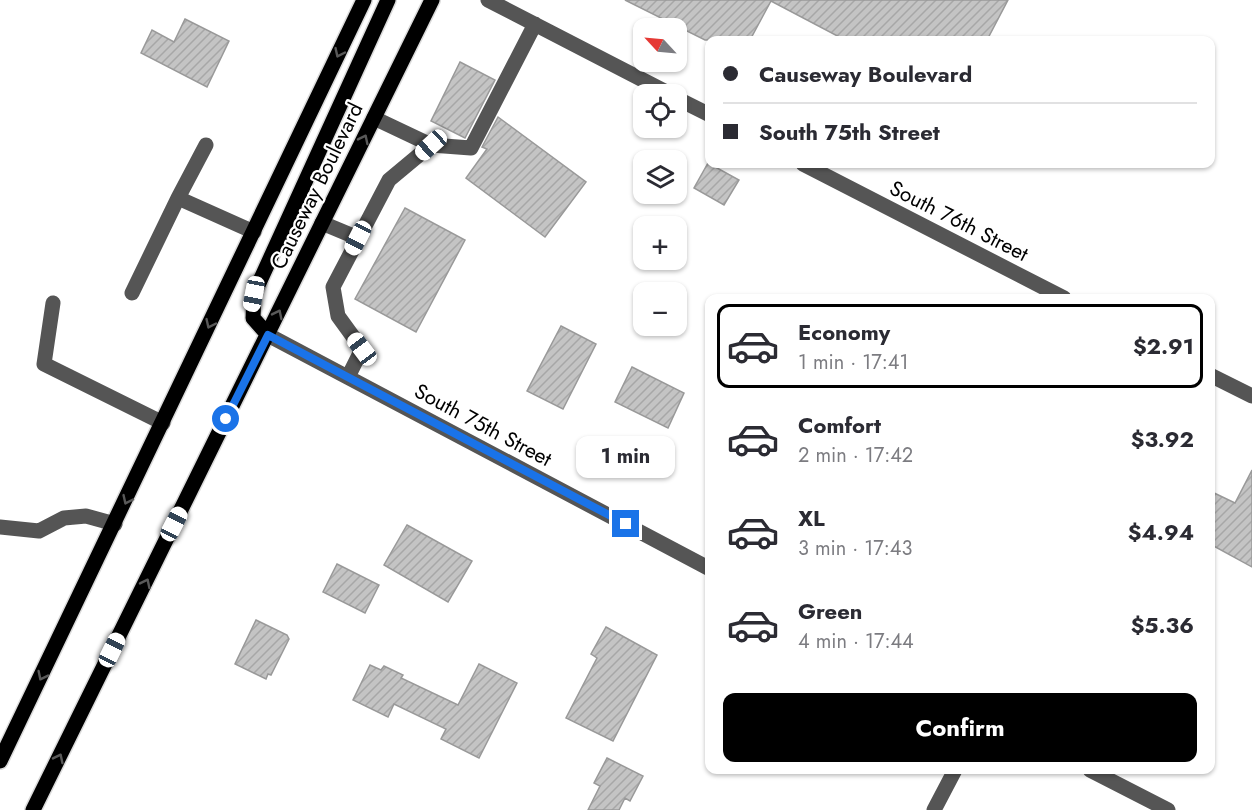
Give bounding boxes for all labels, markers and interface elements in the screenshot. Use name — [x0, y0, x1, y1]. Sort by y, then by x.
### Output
north arrow — [633, 18, 687, 72]
map controls — [633, 18, 687, 336]
one-way arrow — [334, 46, 346, 57]
text: Causeway Boulevard — [759, 58, 972, 90]
button: locate — [633, 84, 687, 138]
street label: Causeway Boulevard — [264, 97, 370, 275]
text: South 75th Street — [759, 116, 940, 148]
car — [412, 126, 450, 164]
one-way arrow — [357, 134, 368, 145]
button: layers — [633, 150, 687, 204]
street label: South 76th Street — [884, 173, 1034, 269]
button: + — [633, 216, 687, 270]
car — [342, 218, 374, 258]
car — [242, 275, 266, 313]
button: − — [633, 282, 687, 336]
one-way arrow — [271, 309, 283, 320]
text: Economy — [798, 316, 890, 348]
one-way arrow — [206, 317, 218, 328]
icon: car — [726, 319, 780, 373]
car — [344, 329, 380, 369]
text: $2.91 — [1133, 330, 1194, 362]
text: 1 min · 17:41 — [798, 348, 908, 377]
street label: South 75th Street — [409, 376, 557, 474]
route start — [212, 405, 239, 432]
text: Comfort — [798, 409, 881, 441]
icon: car — [726, 412, 780, 466]
text: $3.92 — [1131, 423, 1194, 455]
callout: 1 min — [576, 437, 676, 479]
text: 2 min · 17:42 — [798, 441, 913, 470]
text: 1 min — [601, 442, 650, 471]
one-way arrow — [122, 494, 134, 505]
text: XL — [798, 502, 825, 534]
car — [158, 504, 190, 544]
icon: car — [726, 505, 780, 559]
route end — [612, 510, 639, 537]
text: $4.94 — [1128, 516, 1194, 548]
text: 3 min · 17:43 — [798, 534, 912, 563]
one-way arrow — [138, 578, 150, 589]
text: Green — [798, 595, 862, 627]
icon: car — [726, 598, 780, 652]
text: $5.36 — [1131, 609, 1194, 641]
text: 4 min · 17:44 — [798, 627, 914, 656]
car — [96, 630, 128, 670]
one-way arrow — [37, 669, 49, 680]
button: Confirm — [723, 693, 1197, 762]
one-way arrow — [52, 753, 64, 764]

